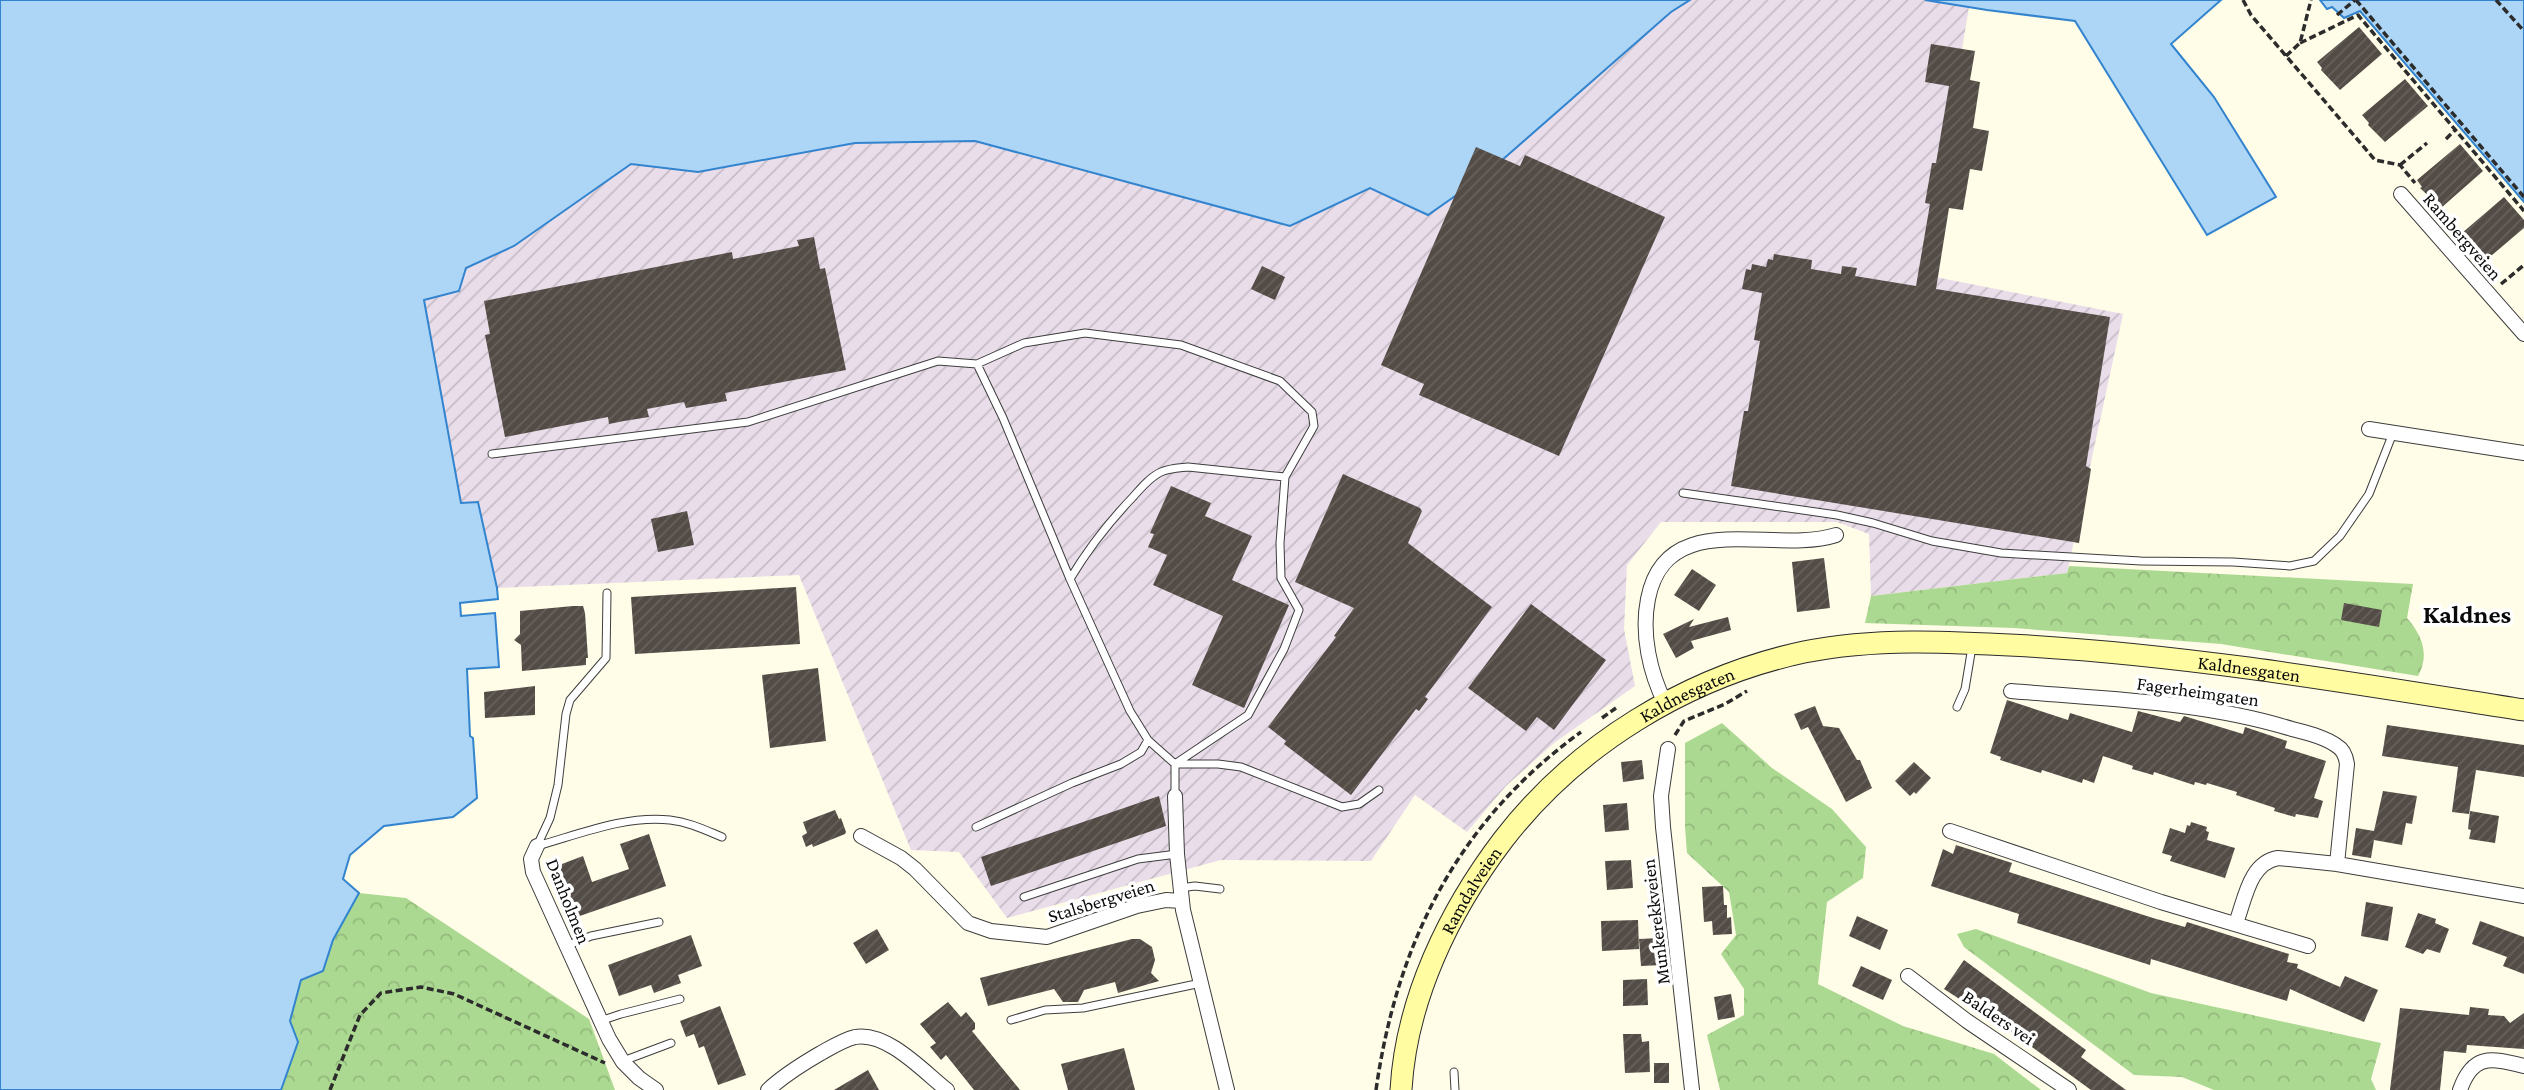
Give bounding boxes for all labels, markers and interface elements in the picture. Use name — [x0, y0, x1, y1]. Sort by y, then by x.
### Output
street label: Rambergveien — [2419, 188, 2506, 284]
district label: Kaldnes — [2423, 600, 2511, 629]
street label: Kaldnesgaten — [2197, 652, 2302, 686]
street label: Kaldnesgaten — [1636, 663, 1738, 727]
street label: Fagerheimgaten — [2135, 673, 2260, 710]
street label: Ramdalveien — [1436, 842, 1506, 938]
street label: Danholmen — [542, 855, 595, 947]
street label: Munkerekkveien — [1637, 858, 1674, 986]
street label: Stalsbergveien — [1045, 874, 1157, 927]
street label: Balders vei — [1959, 986, 2039, 1049]

